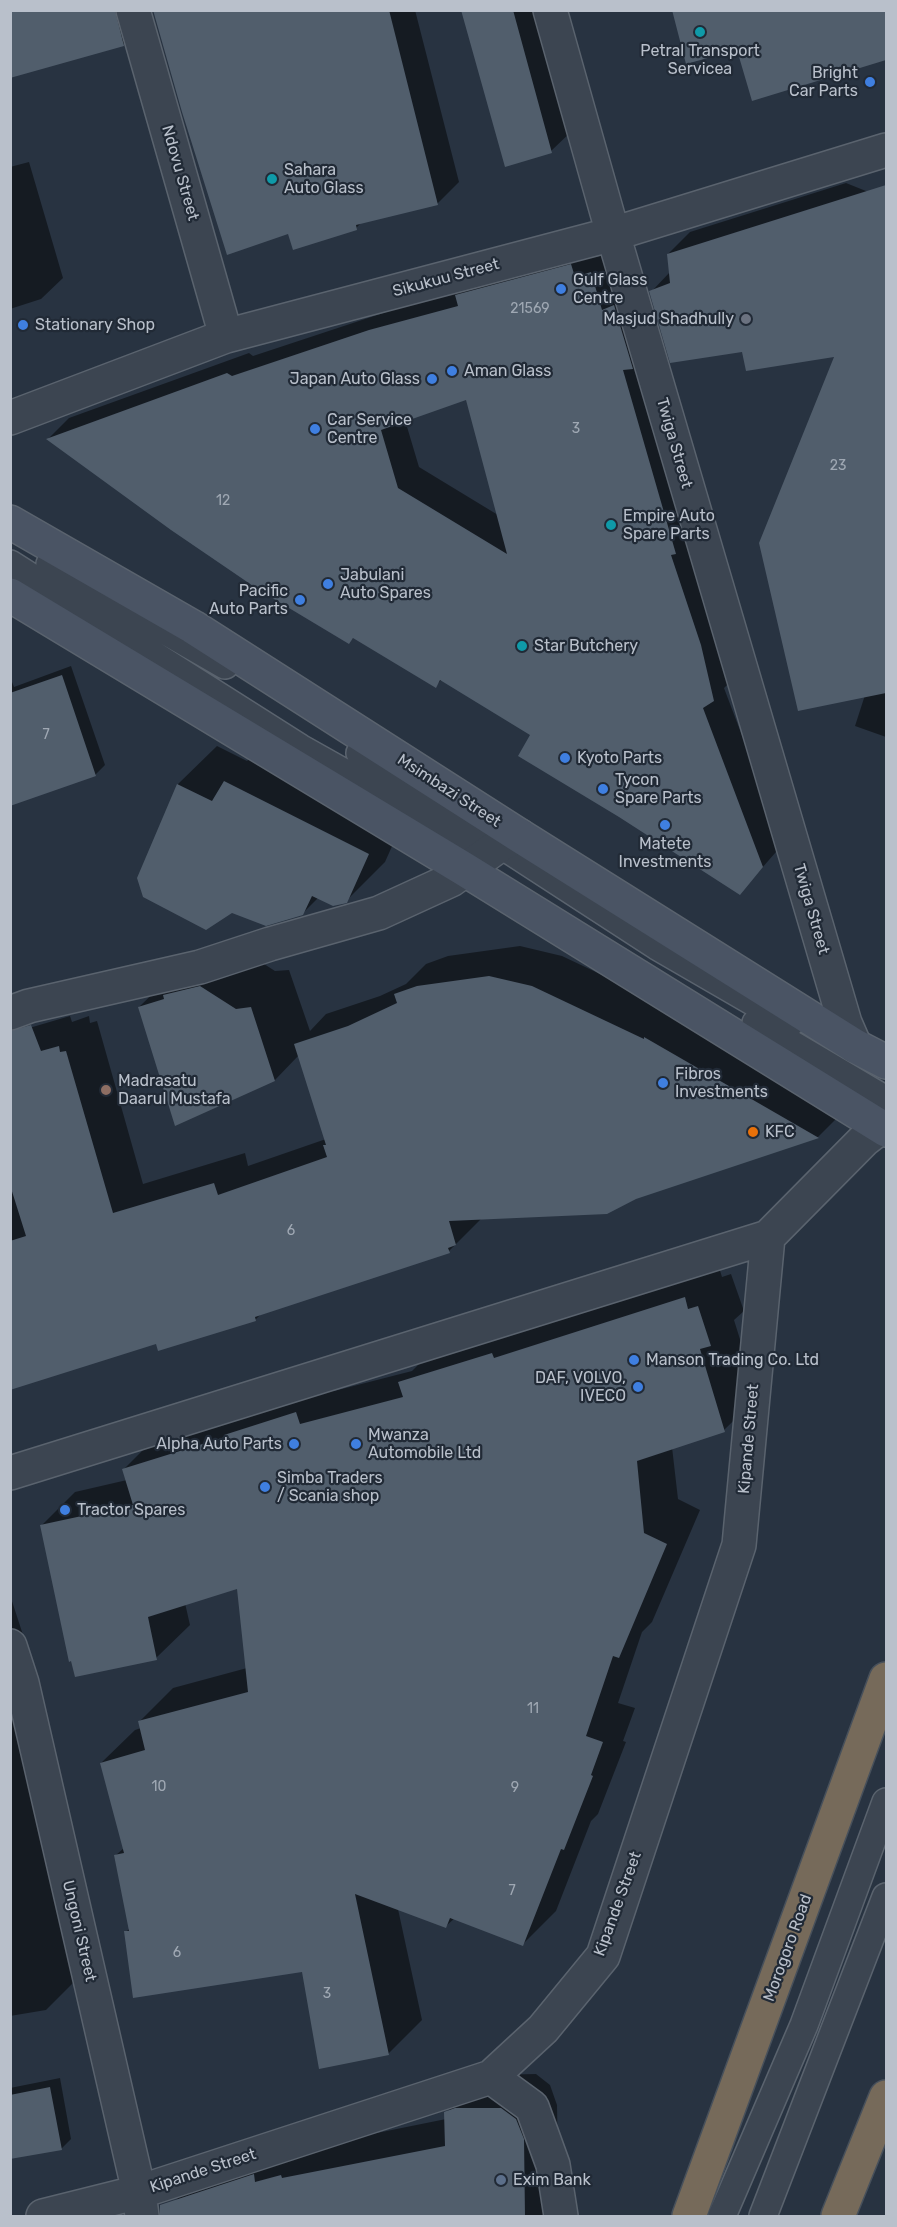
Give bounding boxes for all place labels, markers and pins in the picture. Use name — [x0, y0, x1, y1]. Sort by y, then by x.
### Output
marker: Petral Transport Servicea — [693, 25, 707, 39]
place label: Petral Transport Servicea — [640, 41, 760, 79]
place label: Bright Car Parts — [789, 63, 858, 101]
marker: Bright Car Parts — [863, 75, 877, 89]
place label: Sahara Auto Glass — [284, 160, 364, 198]
marker: Sahara Auto Glass — [265, 172, 279, 186]
place label: Gulf Glass Centre — [573, 270, 647, 308]
marker: Gulf Glass Centre — [554, 282, 568, 296]
place label: Masjud Shadhully — [603, 309, 734, 329]
marker: Masjud Shadhully — [739, 312, 753, 326]
place label: Stationary Shop — [35, 315, 155, 335]
marker: Stationary Shop — [16, 318, 30, 332]
place label: Aman Glass — [464, 361, 551, 381]
marker: Aman Glass — [445, 364, 459, 378]
place label: Japan Auto Glass — [290, 369, 420, 389]
marker: Japan Auto Glass — [425, 372, 439, 386]
place label: Car Service Centre — [327, 410, 412, 448]
marker: Car Service Centre — [308, 422, 322, 436]
place label: Empire Auto Spare Parts — [623, 506, 715, 544]
marker: Empire Auto Spare Parts — [604, 518, 618, 532]
place label: Jabulani Auto Spares — [340, 565, 431, 603]
marker: Jabulani Auto Spares — [321, 577, 335, 591]
place label: Pacific Auto Parts — [209, 581, 288, 619]
marker: Pacific Auto Parts — [293, 593, 307, 607]
place label: Star Butchery — [534, 636, 638, 656]
marker: Star Butchery — [515, 639, 529, 653]
place label: Kyoto Parts — [577, 748, 662, 768]
marker: Kyoto Parts — [558, 751, 572, 765]
place label: Tycon Spare Parts — [615, 770, 702, 808]
marker: Tycon Spare Parts — [596, 782, 610, 796]
marker: Matete Investments — [658, 818, 672, 832]
place label: Matete Investments — [619, 834, 711, 872]
place label: Fibros Investments — [675, 1064, 768, 1102]
place label: Madrasatu Daarul Mustafa — [118, 1071, 231, 1109]
marker: Fibros Investments — [656, 1076, 670, 1090]
marker: Madrasatu Daarul Mustafa — [99, 1083, 113, 1097]
place label: KFC — [765, 1122, 795, 1142]
marker: KFC — [746, 1125, 760, 1139]
place label: Manson Trading Co. Ltd — [646, 1350, 819, 1370]
marker: Manson Trading Co. Ltd — [627, 1353, 641, 1367]
place label: DAF, VOLVO, IVECO — [535, 1368, 626, 1406]
marker: DAF, VOLVO, IVECO — [631, 1380, 645, 1394]
place label: Mwanza Automobile Ltd — [368, 1425, 481, 1463]
place label: Alpha Auto Parts — [156, 1434, 282, 1454]
marker: Alpha Auto Parts — [287, 1437, 301, 1451]
marker: Mwanza Automobile Ltd — [349, 1437, 363, 1451]
place label: Simba Traders / Scania shop — [277, 1468, 383, 1506]
marker: Simba Traders / Scania shop — [258, 1480, 272, 1494]
place label: Tractor Spares — [77, 1500, 185, 1520]
marker: Tractor Spares — [58, 1503, 72, 1517]
place label: Exim Bank — [513, 2170, 591, 2190]
marker: Exim Bank — [494, 2173, 508, 2187]

